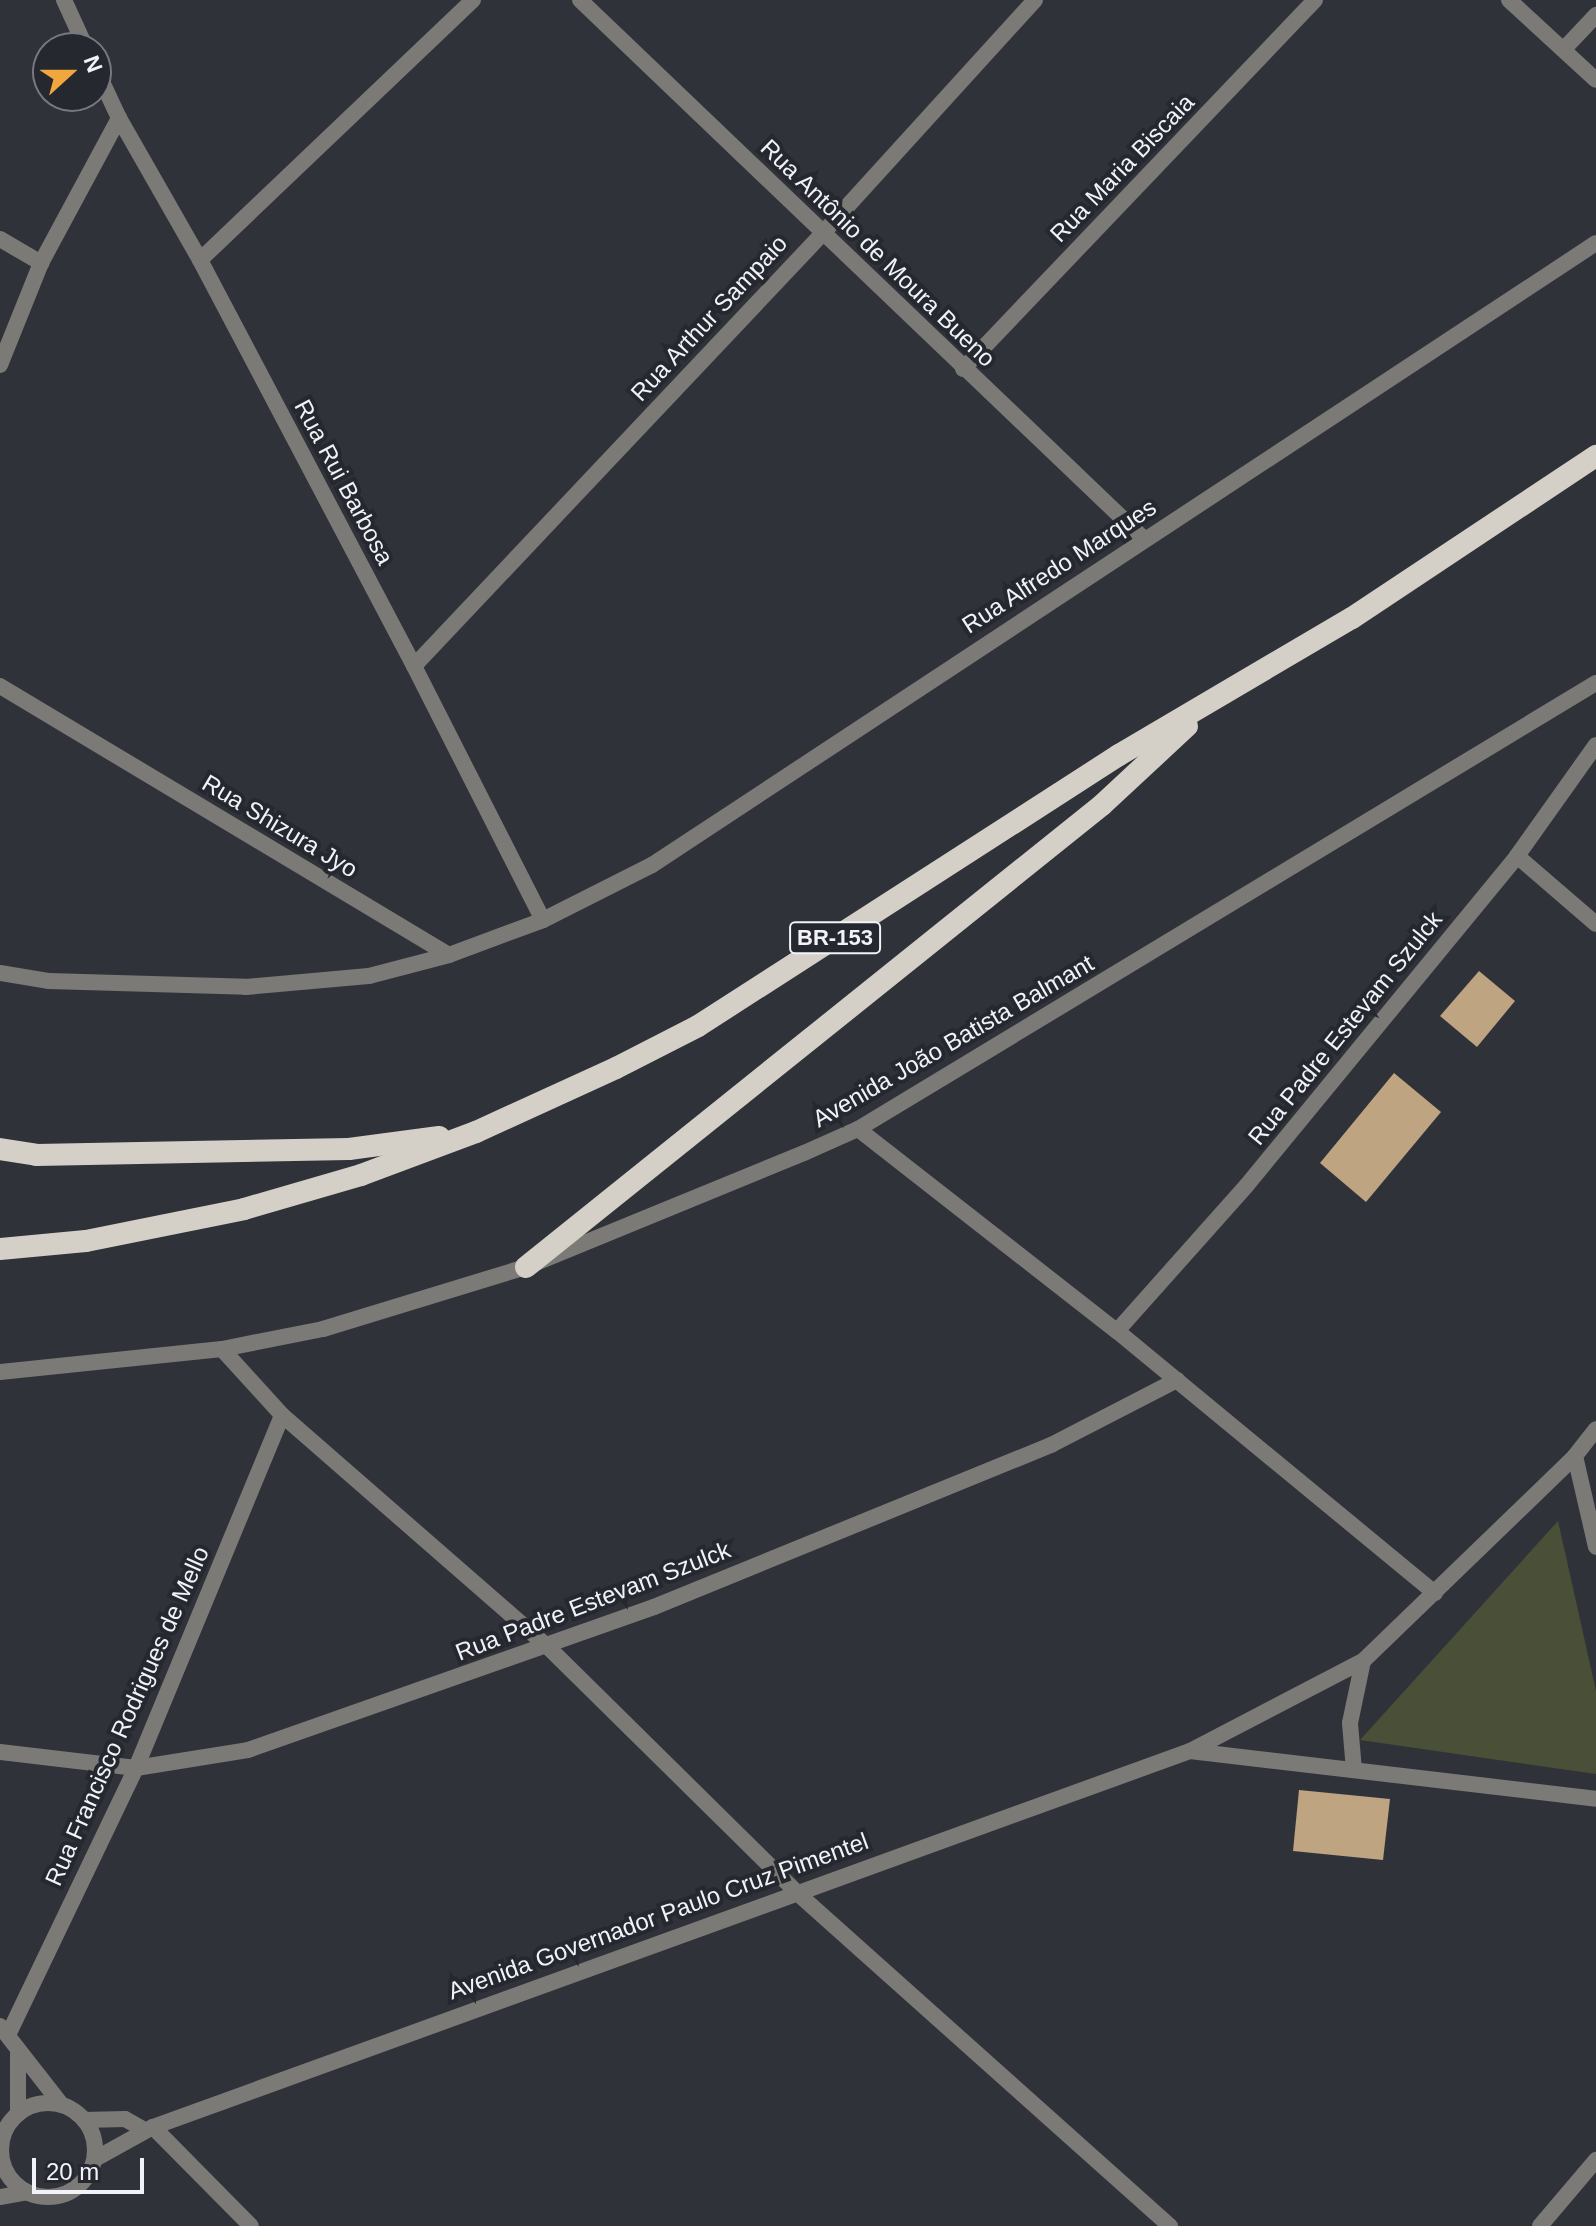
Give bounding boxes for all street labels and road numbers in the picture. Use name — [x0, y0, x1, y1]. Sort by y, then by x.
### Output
street label: Rua Maria Biscaia — [1044, 88, 1200, 248]
street label: Rua Antônio de Moura Bueno — [754, 133, 1002, 373]
street label: Rua Arthur Sampaio — [624, 229, 794, 407]
street label: Rua Rui Barbosa — [288, 395, 400, 569]
street label: Rua Alfredo Marques — [956, 492, 1162, 640]
street label: Rua Shizura Jyo — [197, 768, 363, 884]
street label: Rua Padre Estevam Szulck — [1242, 905, 1448, 1151]
road number: BR-153 — [789, 920, 881, 956]
street label: Avenida João Batista Balmant — [807, 949, 1099, 1133]
street label: Rua Padre Estevam Szulck — [451, 1535, 735, 1667]
street label: Rua Francisco Rodrigues de Mello — [39, 1542, 215, 1890]
street label: Avenida Governador Paulo Cruz Pimentel — [444, 1826, 872, 2006]

